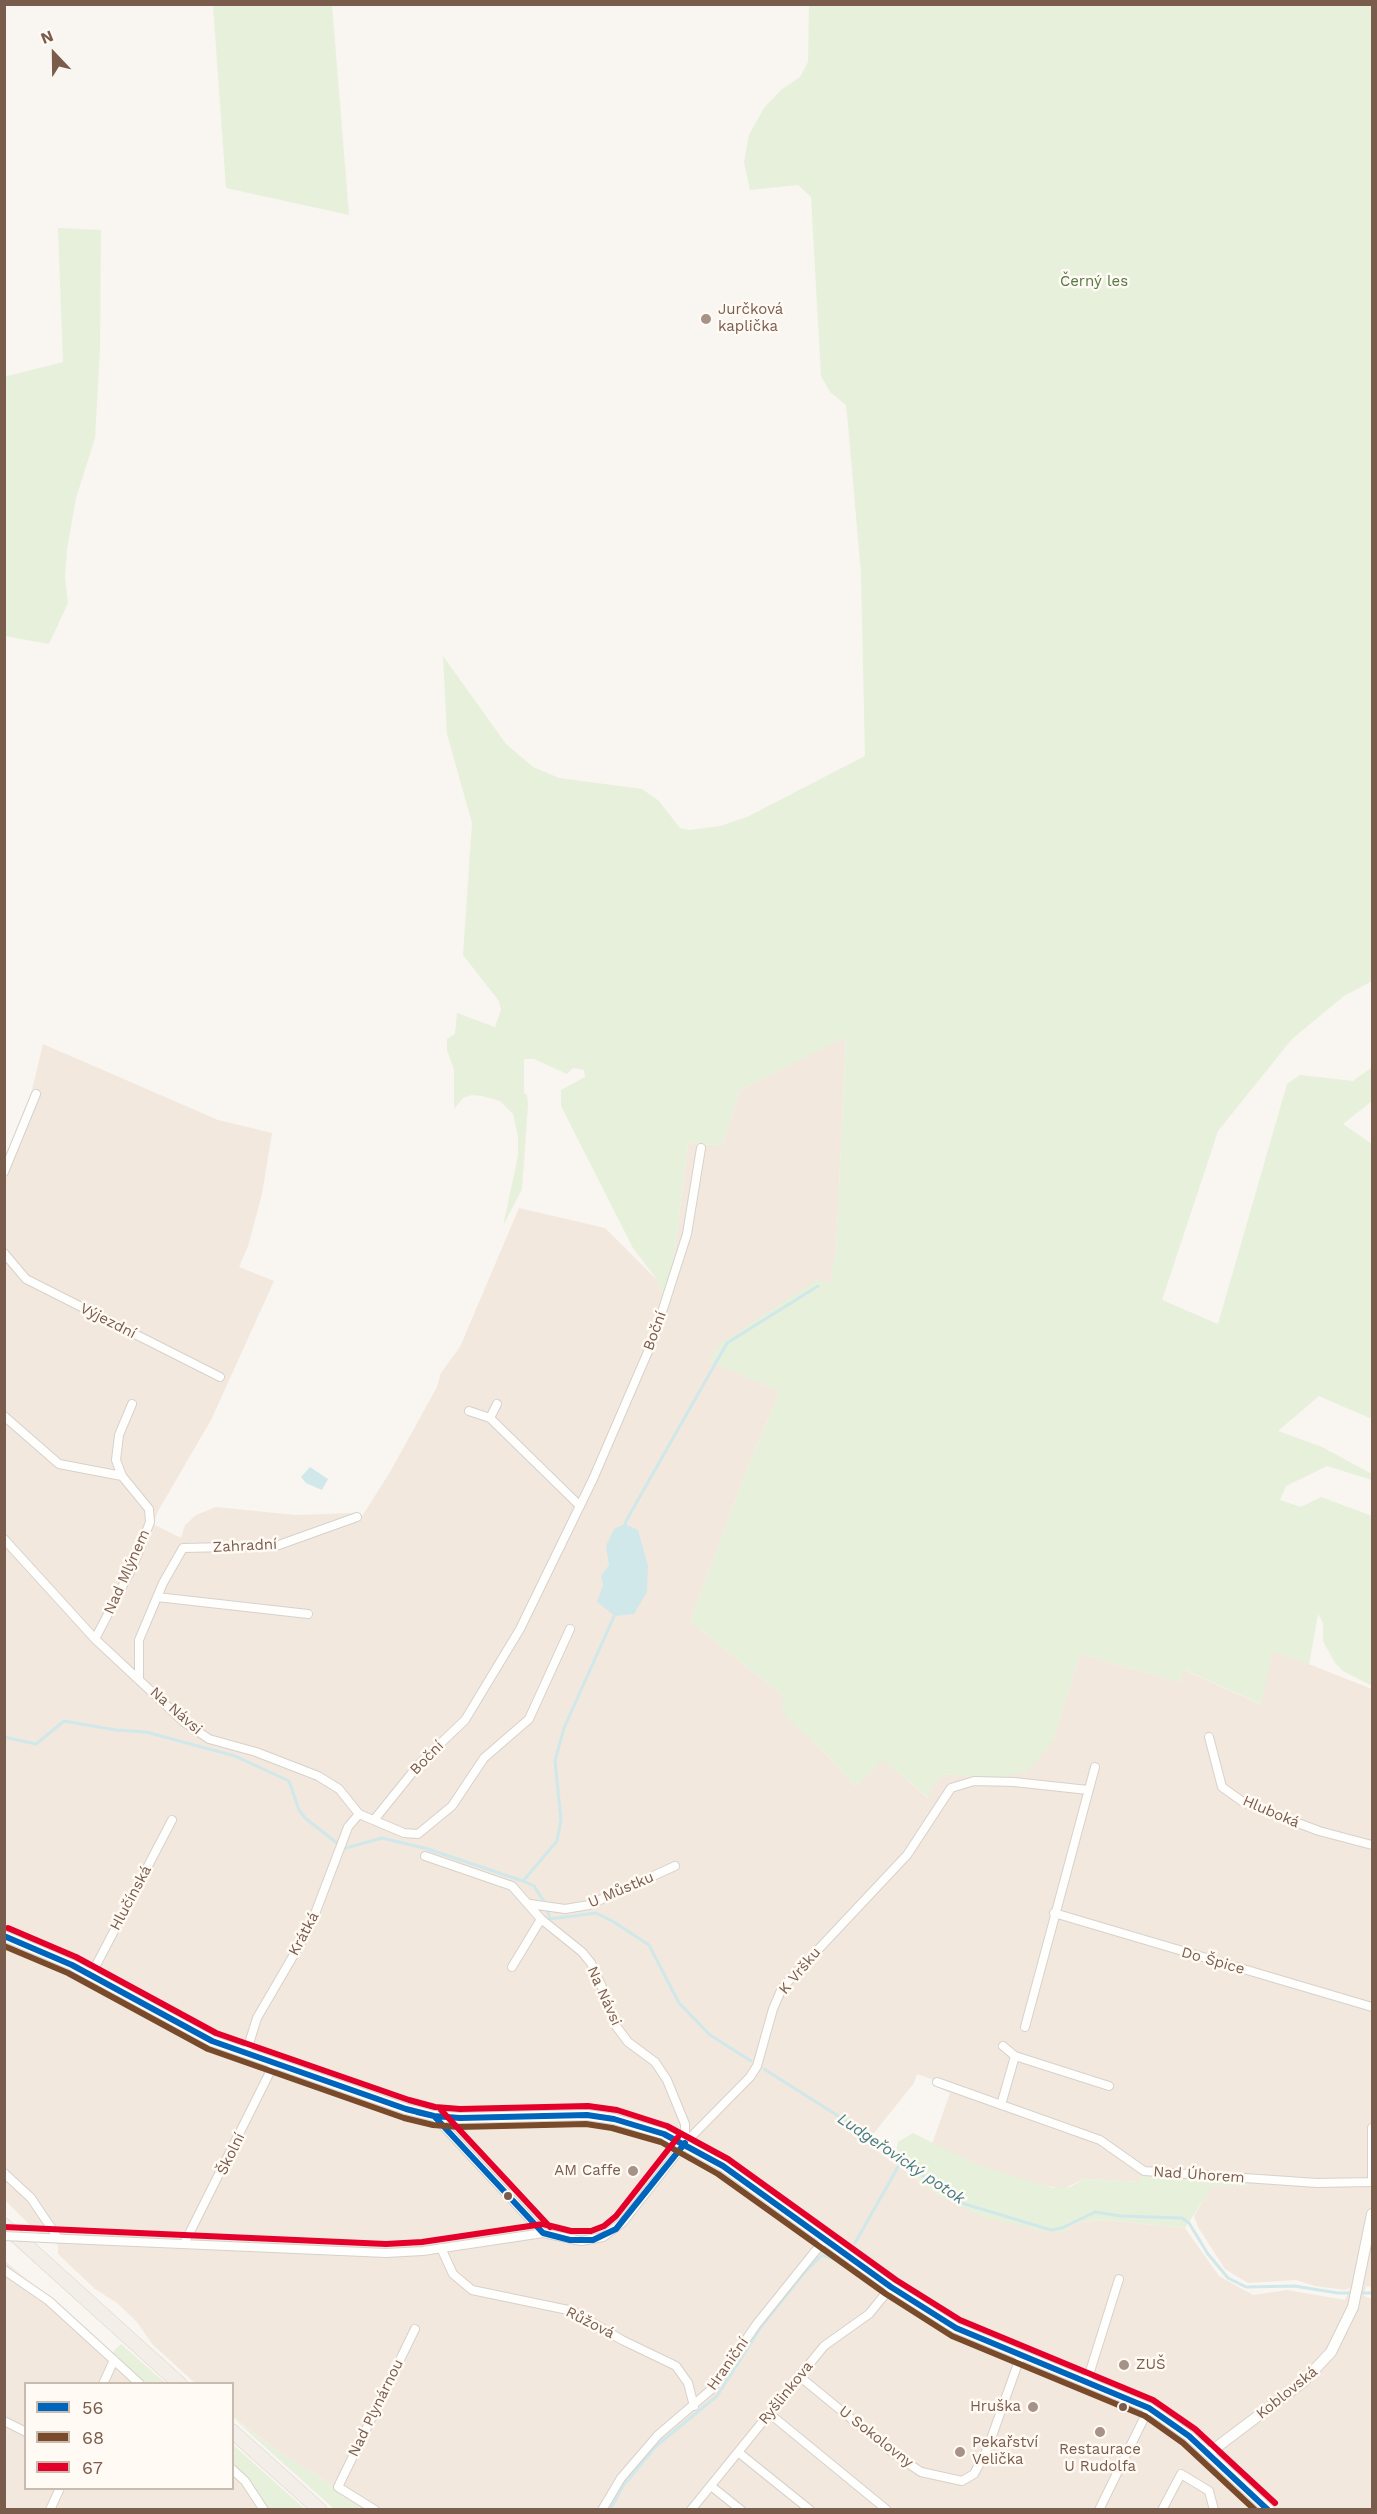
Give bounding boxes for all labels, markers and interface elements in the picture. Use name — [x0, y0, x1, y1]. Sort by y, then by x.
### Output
north arrow — [24, 24, 84, 84]
text: N — [38, 26, 56, 48]
park label: Černý les — [1060, 273, 1128, 291]
place label: Jurčková kaplička — [718, 301, 783, 336]
marker: Jurčková kaplička — [699, 312, 713, 326]
street label: Výjezdní — [77, 1299, 139, 1343]
street label: Boční — [640, 1309, 670, 1353]
street label: Nad Mlýnem — [100, 1527, 154, 1617]
street label: Zahradní — [212, 1535, 278, 1557]
street label: Na Návsi — [146, 1683, 206, 1739]
street label: Boční — [406, 1737, 448, 1779]
street label: Hluboká — [1240, 1792, 1302, 1832]
street label: Hlučínská — [106, 1862, 156, 1934]
street label: U Můstku — [585, 1868, 657, 1912]
street label: Krátká — [285, 1909, 323, 1959]
street label: Do Špice — [1179, 1943, 1247, 1979]
street label: K Vršku — [775, 1944, 825, 1998]
street label: Na Návsi — [583, 1963, 625, 2029]
water label: Ludgeřovický potok — [834, 2109, 968, 2209]
street label: Školní — [213, 2130, 249, 2178]
place label: AM Caffe — [554, 2162, 621, 2180]
street label: Nad Úhorem — [1153, 2163, 1245, 2187]
marker: AM Caffe — [626, 2164, 640, 2178]
unlabelled marker — [502, 2190, 514, 2202]
street label: Růžová — [563, 2303, 617, 2343]
street label: Hraniční — [703, 2334, 753, 2394]
street label: Nad Plynárnou — [345, 2356, 407, 2460]
place label: ZUŠ — [1136, 2356, 1166, 2374]
street label: Ryšlinkova — [755, 2358, 817, 2428]
marker: ZUŠ — [1117, 2358, 1131, 2372]
street label: Koblovská — [1253, 2363, 1321, 2423]
legend — [24, 2382, 234, 2490]
text: 56 — [82, 2397, 103, 2418]
place label: Hruška — [970, 2398, 1021, 2416]
marker: Hruška — [1026, 2400, 1040, 2414]
unlabelled marker — [1117, 2401, 1129, 2413]
street label: U Sokolovny — [835, 2402, 917, 2472]
marker: Restaurace U Rudolfa — [1093, 2425, 1107, 2439]
text: 68 — [82, 2427, 104, 2448]
place label: Pekařství Velička — [972, 2434, 1038, 2469]
place label: Restaurace U Rudolfa — [1059, 2441, 1141, 2476]
marker: Pekařství Velička — [953, 2445, 967, 2459]
text: 67 — [82, 2457, 103, 2478]

